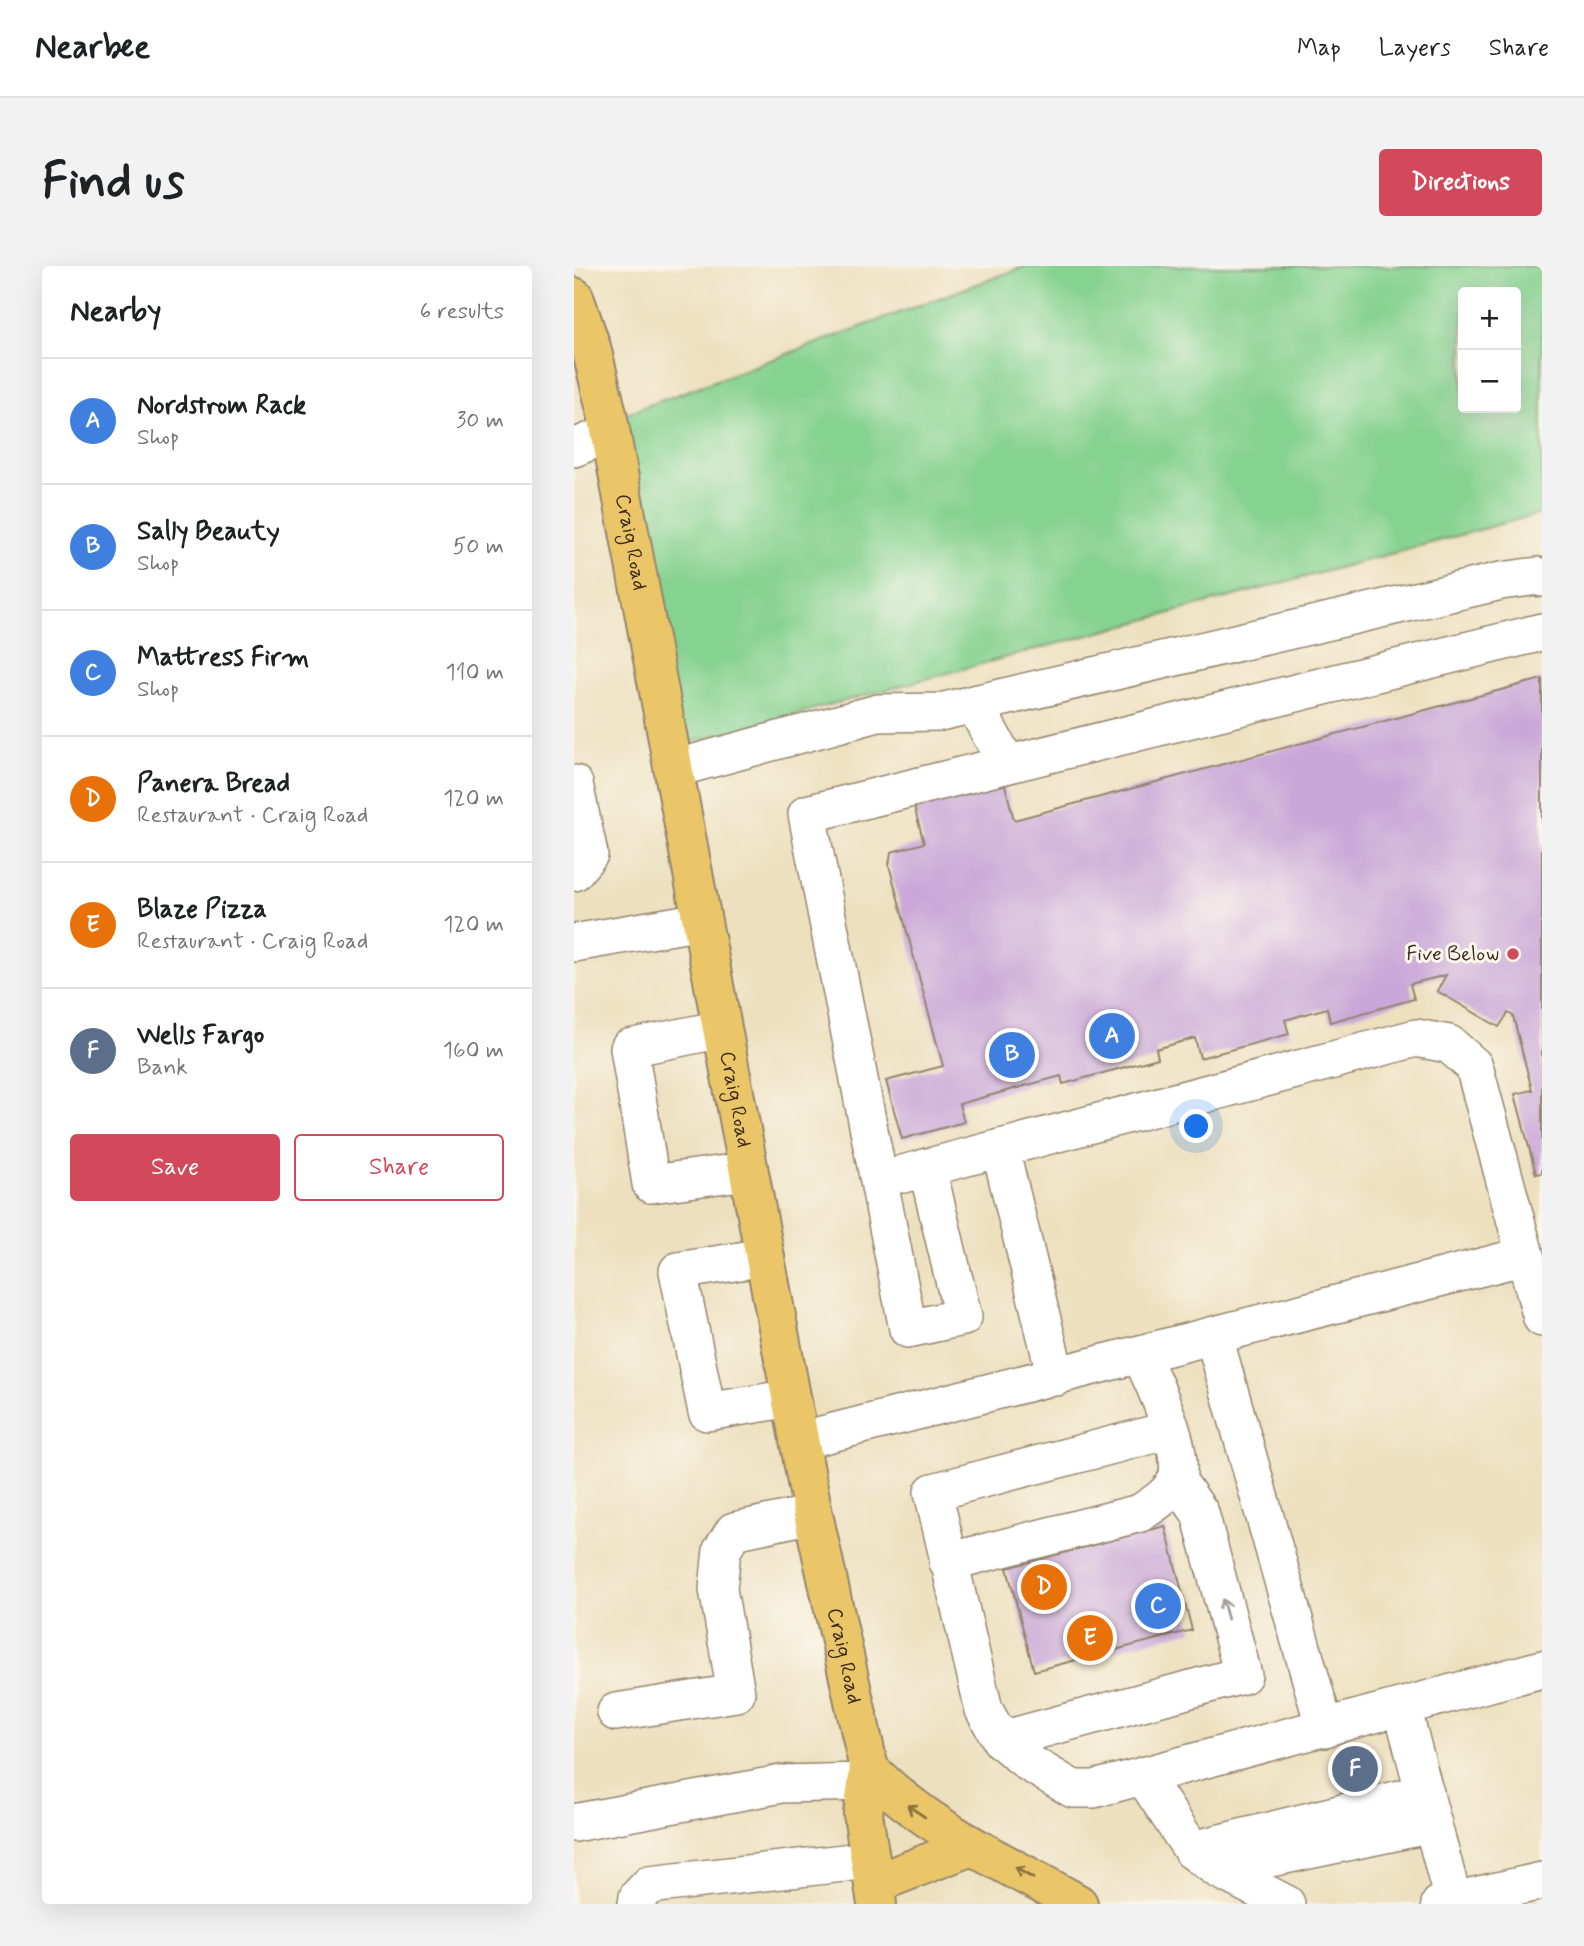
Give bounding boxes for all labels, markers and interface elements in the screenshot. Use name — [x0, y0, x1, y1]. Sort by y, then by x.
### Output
text: Nearbee — [35, 26, 150, 70]
text: Map — [1297, 33, 1341, 64]
text: Layers — [1379, 33, 1451, 64]
text: Share — [1489, 33, 1549, 64]
button: Directions — [1379, 149, 1542, 216]
text: Find us — [42, 150, 185, 215]
map controls — [1458, 287, 1521, 413]
button: + — [1458, 287, 1521, 350]
text: Nearby — [70, 292, 161, 331]
text: 6 results — [420, 297, 504, 327]
button: − — [1458, 350, 1521, 413]
text: Nordstrom Rack — [137, 389, 306, 423]
text: A — [85, 406, 101, 436]
text: 30 m — [456, 406, 504, 436]
text: Shop — [137, 423, 179, 453]
street label: Craig Road — [608, 492, 654, 593]
text: Sally Beauty — [137, 515, 280, 549]
text: B — [86, 532, 100, 562]
text: 50 m — [453, 532, 504, 562]
text: Shop — [137, 549, 179, 579]
text: Mattress Firm — [137, 641, 309, 675]
text: C — [85, 658, 101, 688]
text: 110 m — [445, 658, 504, 688]
text: Shop — [137, 675, 179, 705]
text: Panera Bread — [137, 767, 290, 801]
text: D — [85, 784, 101, 814]
text: 120 m — [443, 784, 504, 814]
text: Restaurant · Craig Road — [137, 801, 368, 831]
text: Blaze Pizza — [137, 893, 267, 927]
text: E — [86, 910, 100, 940]
text: 120 m — [443, 910, 504, 940]
text: Restaurant · Craig Road — [137, 927, 368, 957]
place label: Five Below — [1406, 940, 1499, 968]
marker: Five Below — [1505, 946, 1521, 962]
pin: A — [1089, 1010, 1135, 1062]
text: Wells Fargo — [137, 1019, 264, 1053]
pin: B — [989, 1029, 1035, 1081]
text: F — [87, 1036, 99, 1066]
text: 160 m — [443, 1036, 504, 1066]
street label: Craig Road — [713, 1049, 758, 1150]
text: Bank — [137, 1053, 188, 1083]
your location — [1179, 1109, 1213, 1143]
button: Save — [70, 1134, 280, 1201]
button: Share — [294, 1134, 504, 1201]
pin: D — [1021, 1561, 1067, 1613]
pin: C — [1135, 1580, 1181, 1632]
one-way arrow — [1218, 1598, 1231, 1621]
street label: Craig Road — [820, 1605, 868, 1706]
pin: E — [1067, 1612, 1113, 1664]
pin: F — [1332, 1743, 1378, 1795]
one-way arrow — [907, 1804, 926, 1818]
one-way arrow — [1015, 1866, 1035, 1880]

